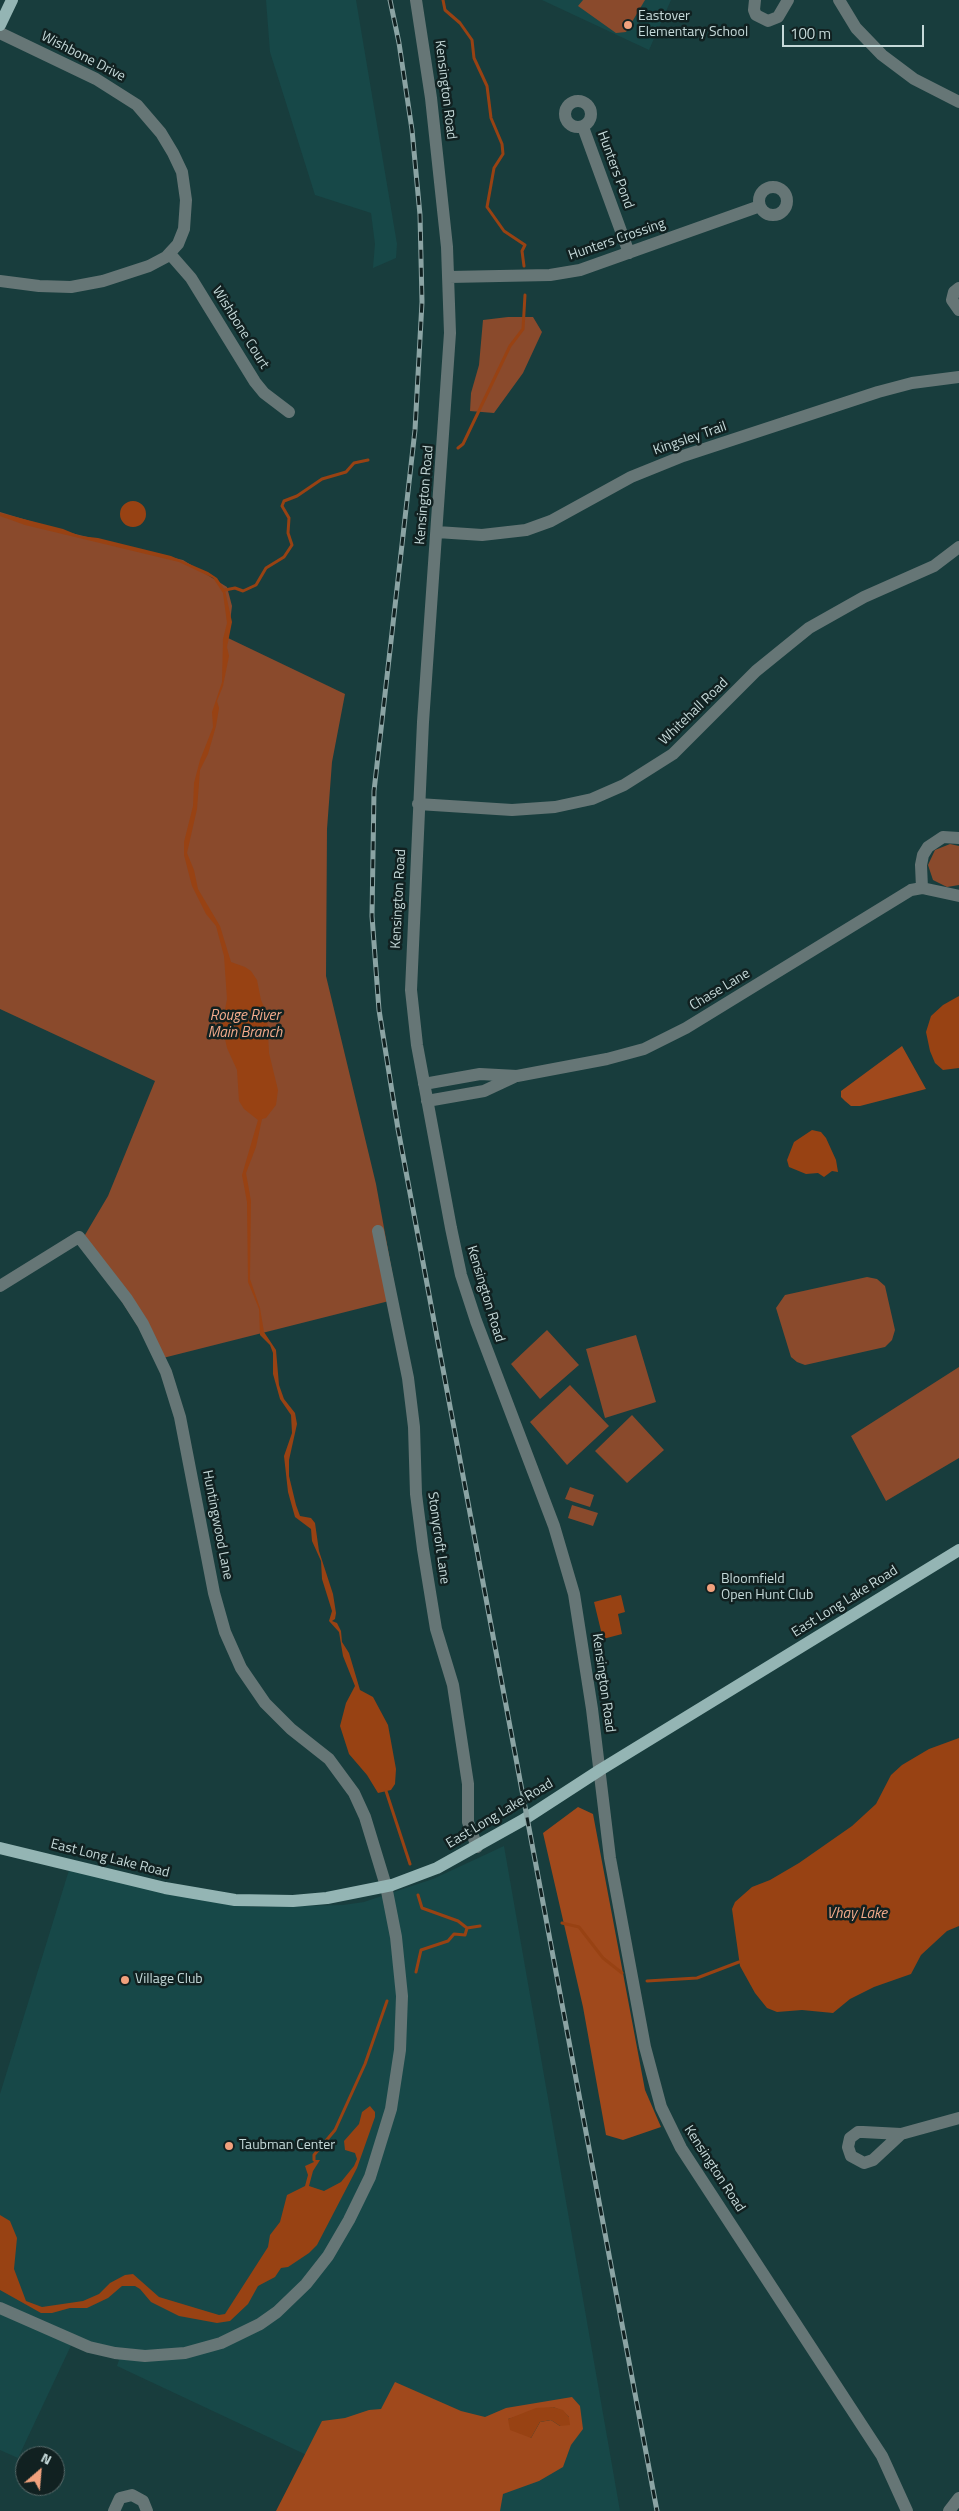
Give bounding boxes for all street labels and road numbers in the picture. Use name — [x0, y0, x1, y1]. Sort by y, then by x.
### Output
street label: Wishbone Drive — [38, 29, 128, 85]
street label: Kensington Road — [431, 39, 459, 141]
street label: Hunters Pond — [593, 129, 637, 211]
street label: Hunters Crossing — [566, 216, 668, 264]
street label: Wishbone Court — [208, 284, 272, 372]
street label: Kingsley Trail — [651, 419, 729, 459]
street label: Kensington Road — [412, 445, 438, 545]
street label: Whitehall Road — [656, 675, 732, 749]
street label: Kensington Road — [388, 849, 410, 949]
street label: Chase Lane — [687, 966, 753, 1014]
street label: Kensington Road — [462, 1244, 508, 1344]
street label: Huntingwood Lane — [198, 1469, 236, 1581]
street label: Stonycroft Lane — [423, 1491, 453, 1585]
street label: East Long Lake Road — [789, 1563, 901, 1641]
street label: Kensington Road — [588, 1632, 618, 1734]
street label: East Long Lake Road — [443, 1775, 557, 1853]
street label: East Long Lake Road — [49, 1836, 171, 1882]
street label: Kensington Road — [680, 2123, 748, 2215]

